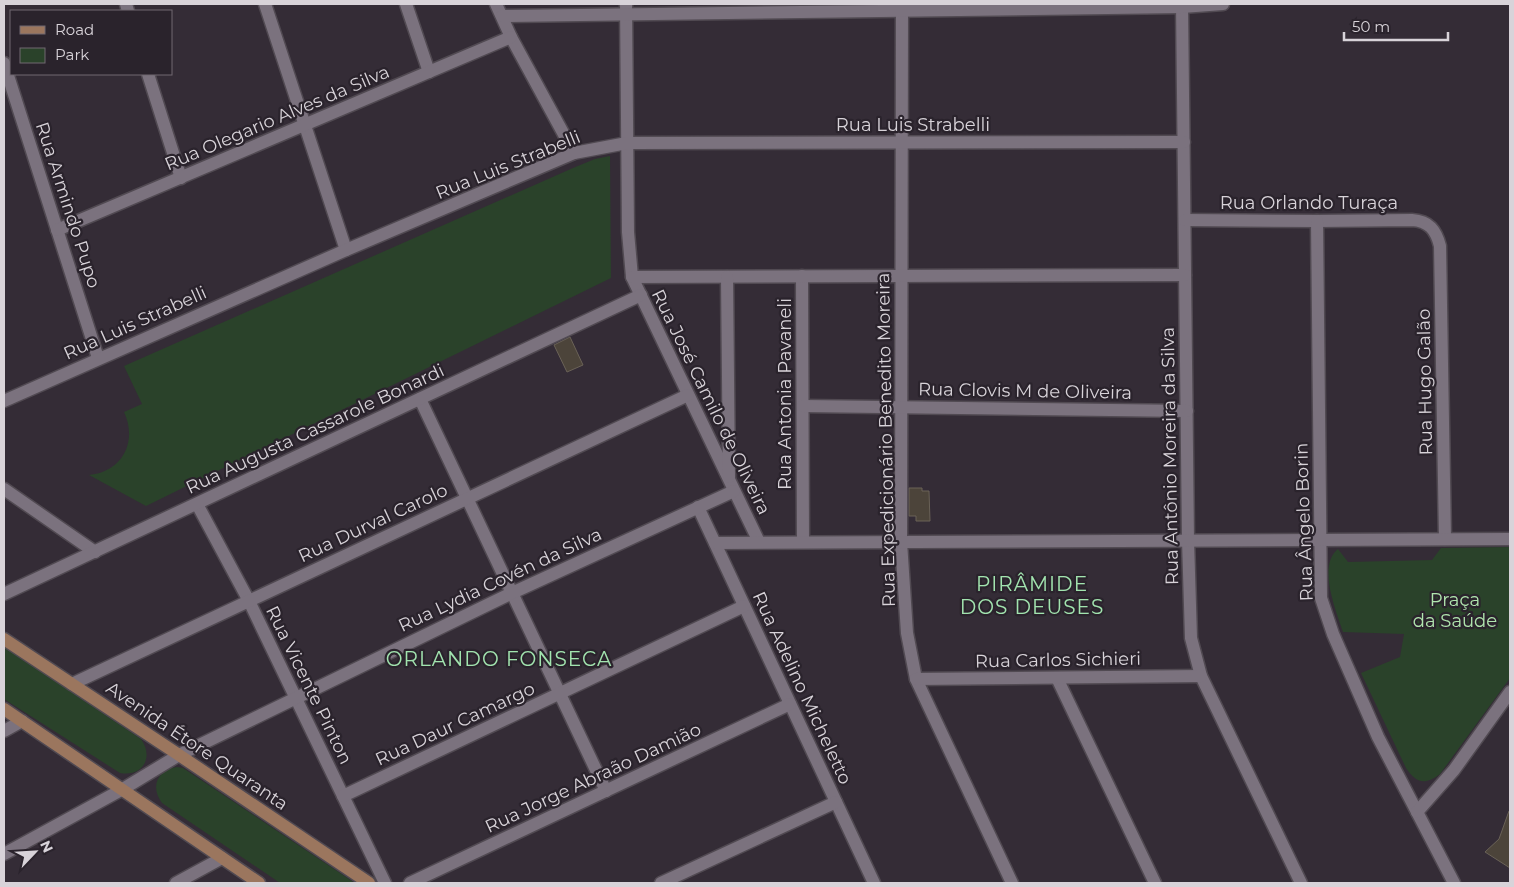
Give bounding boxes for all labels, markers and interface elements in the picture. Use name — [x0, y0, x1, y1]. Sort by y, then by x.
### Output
legend — [10, 10, 172, 75]
scale bar — [1344, 10, 1448, 42]
text: 50 m — [1352, 17, 1390, 36]
text: Road — [55, 20, 94, 39]
text: Park — [55, 45, 89, 64]
street label: Rua Olegario Alves da Silva — [161, 61, 393, 175]
street label: Rua Luis Strabelli — [836, 114, 990, 136]
street label: Rua Armindo Pupo — [31, 119, 105, 291]
street label: Rua Luis Strabelli — [432, 126, 584, 204]
street label: Rua Orlando Turaça — [1220, 192, 1398, 214]
street label: Rua Expedicionário Benedito Moreira — [872, 273, 900, 607]
street label: Rua Luis Strabelli — [60, 282, 210, 364]
street label: Rua José Camilo de Oliveira — [647, 286, 775, 518]
street label: Rua Antonia Pavaneli — [774, 298, 796, 490]
street label: Rua Hugo Galão — [1413, 308, 1437, 456]
street label: Rua Antônio Moreira da Silva — [1157, 327, 1183, 585]
street label: Rua Augusta Cassarole Bonardi — [182, 359, 448, 499]
street label: Rua Clovis M de Oliveira — [918, 378, 1132, 404]
street label: Rua Ângelo Borin — [1290, 442, 1318, 602]
street label: Rua Durval Carolo — [295, 479, 451, 567]
street label: Rua Lydia Covén da Silva — [395, 523, 605, 637]
district label: PIRÂMIDE DOS DEUSES — [960, 572, 1104, 619]
street label: Rua Adelino Micheletto — [748, 588, 856, 788]
park label: Praça da Saúde — [1413, 589, 1497, 632]
street label: Rua Vicente Pinton — [261, 602, 357, 768]
district label: ORLANDO FONSECA — [386, 647, 612, 671]
street label: Rua Carlos Sichieri — [975, 648, 1141, 672]
street label: Avenida Étore Quaranta — [102, 677, 292, 815]
street label: Rua Daur Camargo — [372, 677, 538, 771]
street label: Rua Jorge Abraão Damião — [481, 718, 705, 838]
north arrow — [10, 827, 60, 877]
text: N — [36, 838, 57, 855]

